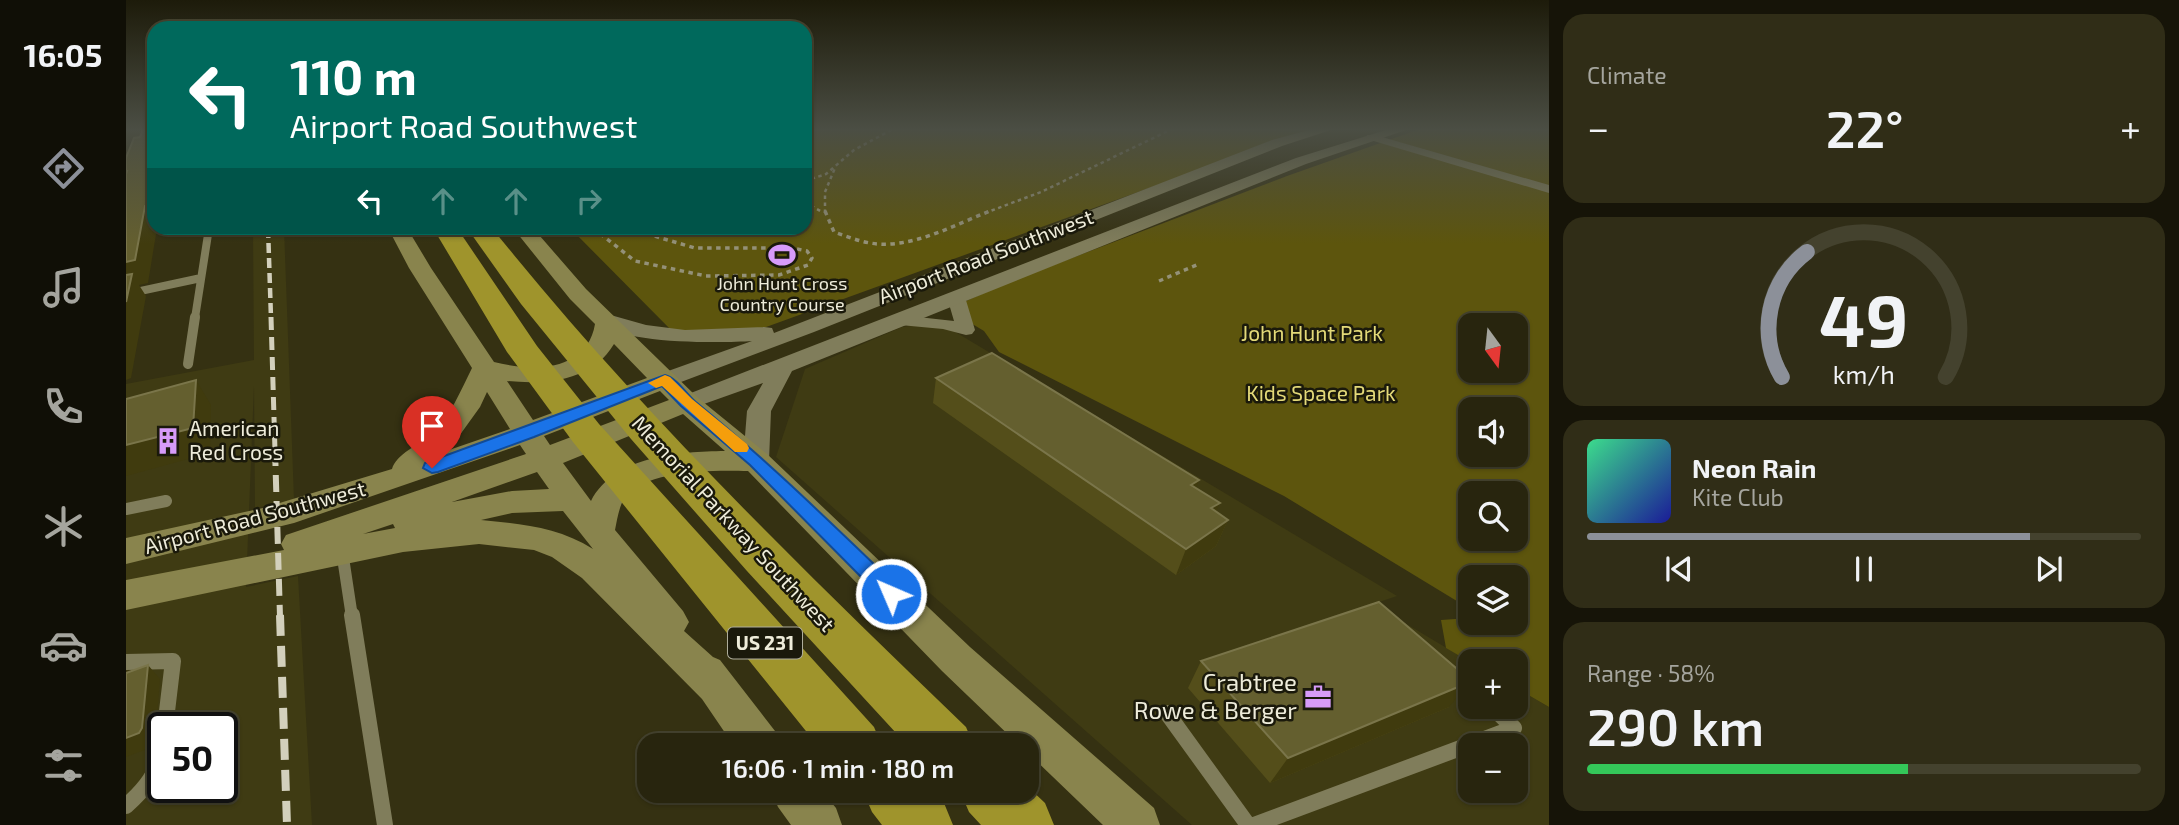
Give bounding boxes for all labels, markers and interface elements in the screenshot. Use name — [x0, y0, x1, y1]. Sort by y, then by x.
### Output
text: 16:05 — [24, 35, 102, 73]
text: 110 m — [290, 46, 417, 105]
icon: left — [175, 49, 266, 140]
text: Climate — [1587, 61, 1667, 89]
text: 22° — [1826, 96, 1904, 158]
text: − — [1587, 104, 1609, 150]
text: + — [2120, 104, 2141, 150]
text: Airport Road Southwest — [290, 106, 637, 144]
icon: directions — [39, 144, 88, 193]
icon: left — [351, 182, 389, 220]
icon: ahead — [424, 182, 462, 220]
icon: ahead — [497, 182, 535, 220]
icon: right — [570, 182, 608, 220]
street label: Airport Road Southwest — [875, 203, 1096, 308]
sports icon: John Hunt Cross Country Course — [767, 240, 797, 270]
icon: music — [39, 263, 88, 312]
place label: John Hunt Cross Country Course — [717, 272, 847, 315]
text: 49 — [1819, 275, 1909, 363]
north arrow — [1458, 313, 1528, 383]
map controls — [1458, 313, 1528, 803]
park label: John Hunt Park — [1241, 320, 1383, 345]
text: km/h — [1833, 359, 1895, 389]
park label: Kids Space Park — [1246, 380, 1396, 405]
icon: phone — [39, 382, 88, 431]
pin — [402, 396, 462, 468]
button: sound — [1458, 397, 1528, 467]
icon: arrive — [413, 407, 451, 445]
street label: Memorial Parkway Southwest — [628, 410, 841, 636]
place label: American Red Cross — [189, 415, 283, 464]
building icon: American Red Cross — [153, 426, 183, 456]
text: Neon Rain — [1692, 452, 1816, 483]
street label: Airport Road Southwest — [141, 475, 368, 558]
button: search — [1458, 481, 1528, 551]
text: Kite Club — [1692, 483, 1784, 511]
icon: climate — [39, 502, 88, 551]
icon: previous — [1660, 550, 1698, 588]
icon: pause — [1845, 550, 1883, 588]
icon: next — [2030, 550, 2068, 588]
position arrow — [854, 557, 928, 631]
button: layers — [1458, 565, 1528, 635]
icon: car — [39, 621, 88, 670]
road number: US 231 — [728, 628, 802, 658]
button: + — [1458, 649, 1528, 719]
text: Range · 58% — [1587, 659, 1715, 687]
place label: Crabtree Rowe & Berger — [1134, 667, 1297, 724]
office icon: Crabtree Rowe & Berger — [1303, 682, 1333, 712]
text: 290 km — [1587, 694, 1764, 756]
speed limit sign: 50 — [147, 712, 238, 803]
button: − — [1458, 733, 1528, 803]
icon: filters — [39, 741, 88, 790]
text: 16:06 · 1 min · 180 m — [722, 752, 954, 783]

